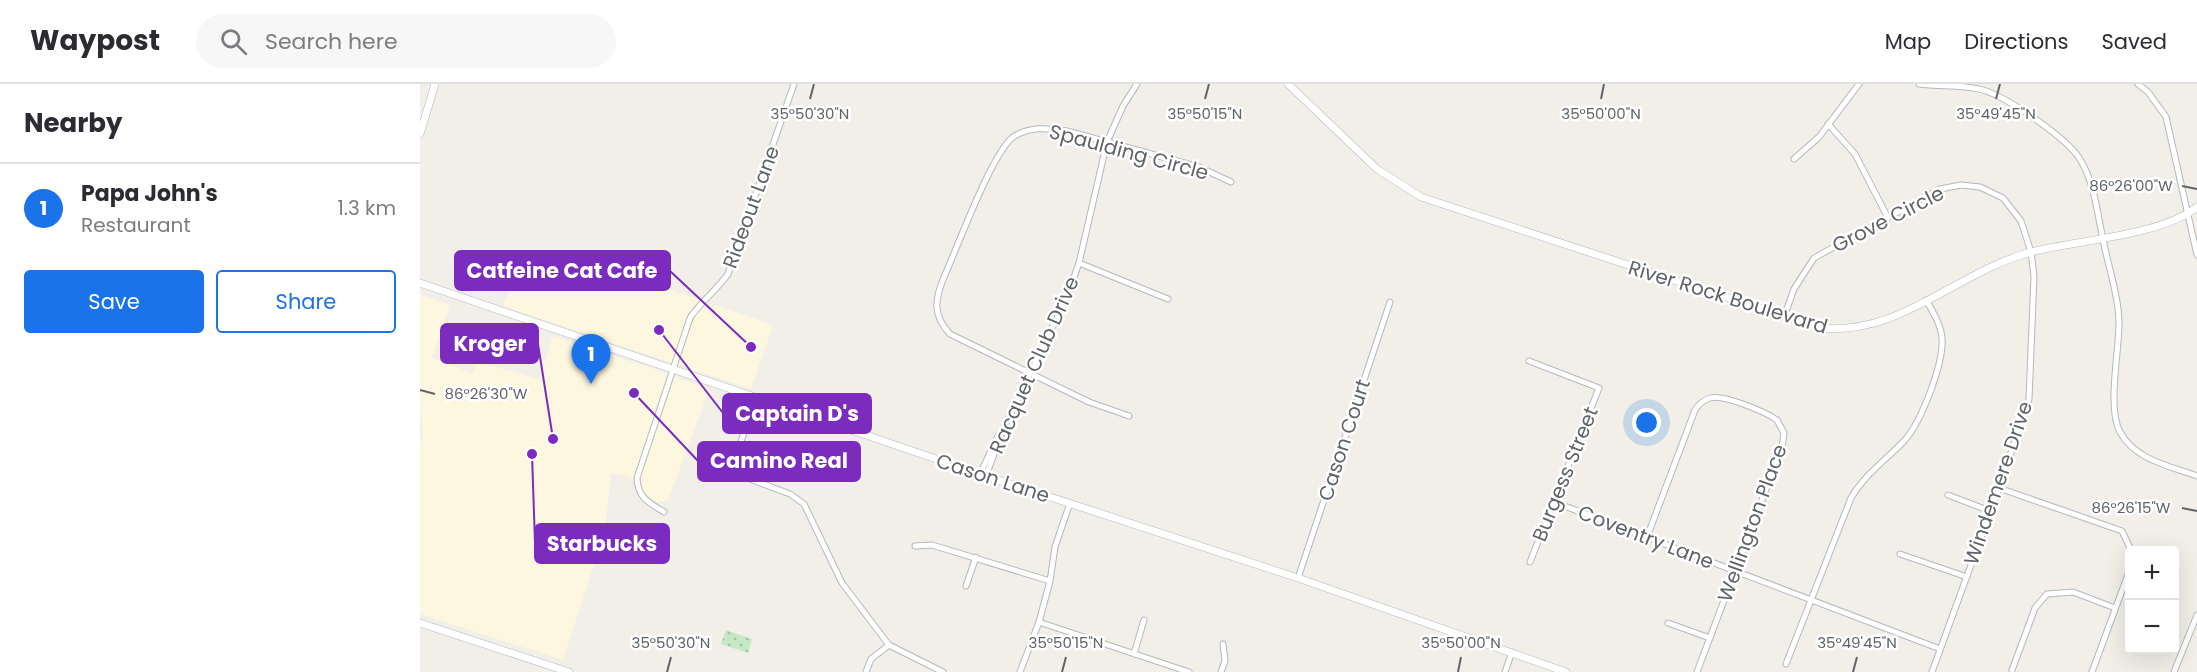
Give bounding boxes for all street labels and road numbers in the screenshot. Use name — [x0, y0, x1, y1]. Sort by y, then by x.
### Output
street label: Spaulding Circle — [1046, 117, 1212, 187]
street label: Rideout Lane — [716, 142, 786, 272]
street label: Grove Circle — [1827, 179, 1949, 259]
street label: River Rock Boulevard — [1625, 253, 1831, 341]
street label: Racquet Club Drive — [982, 272, 1086, 458]
street label: Cason Court — [1311, 376, 1377, 504]
street label: Windemere Drive — [1957, 397, 2039, 569]
street label: Burgess Street — [1525, 402, 1605, 546]
street label: Wellington Place — [1710, 440, 1794, 606]
street label: Cason Lane — [933, 446, 1053, 510]
street label: Coventry Lane — [1574, 498, 1718, 576]

